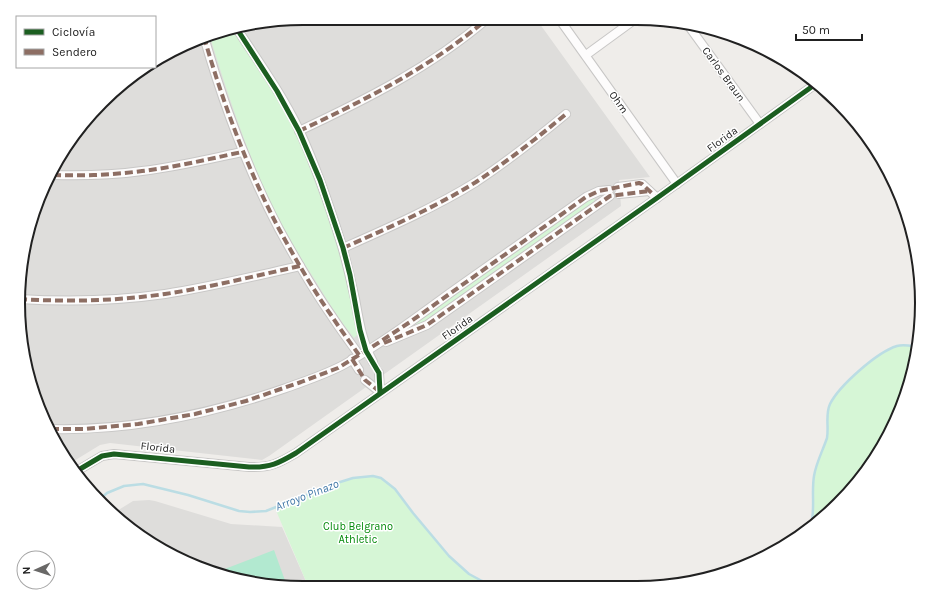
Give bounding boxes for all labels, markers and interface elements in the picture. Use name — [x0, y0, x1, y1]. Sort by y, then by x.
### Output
legend — [16, 16, 156, 68]
scale bar — [796, 16, 862, 42]
text: 50 m — [802, 23, 830, 37]
text: Ciclovía — [52, 25, 95, 39]
street label: Carlos Braun — [699, 44, 748, 104]
text: Sendero — [52, 45, 97, 59]
street label: Ohm — [606, 89, 631, 116]
street label: Florida — [704, 124, 740, 155]
street label: Florida — [439, 312, 475, 343]
street label: Florida — [140, 439, 176, 456]
water label: Arroyo Pinazo — [273, 476, 341, 514]
park label: Club Belgrano Athletic — [323, 520, 393, 546]
north arrow — [16, 550, 56, 590]
text: N — [20, 566, 33, 575]

